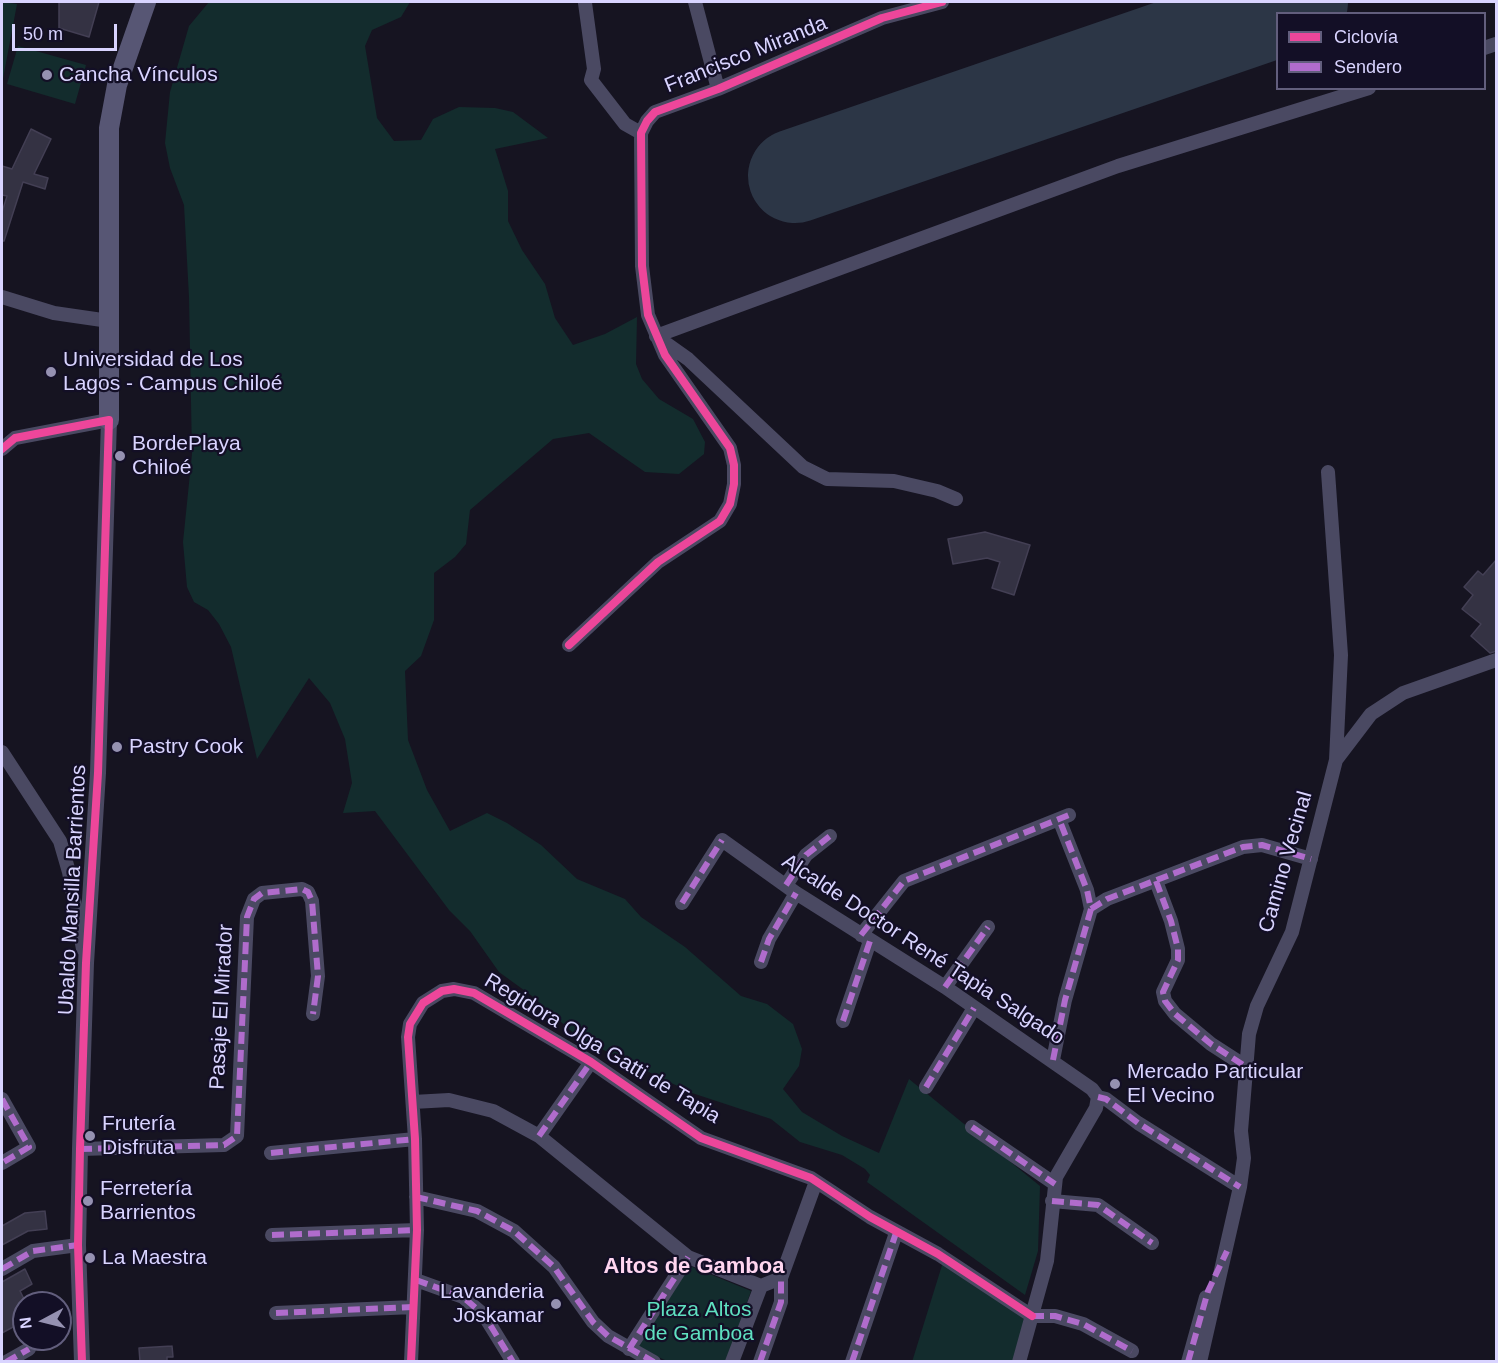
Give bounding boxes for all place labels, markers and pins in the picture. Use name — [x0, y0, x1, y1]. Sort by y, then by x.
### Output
place label: Cancha Vínculos — [59, 62, 218, 88]
marker: Cancha Vínculos — [40, 68, 54, 82]
place label: Universidad de Los Lagos - Campus Chiloé — [63, 347, 282, 397]
marker: Universidad de Los Lagos - Campus Chiloé — [44, 365, 58, 379]
place label: BordePlaya Chiloé — [132, 431, 241, 481]
marker: BordePlaya Chiloé — [113, 449, 127, 463]
place label: Pastry Cook — [129, 734, 243, 760]
marker: Pastry Cook — [110, 740, 124, 754]
place label: Mercado Particular El Vecino — [1127, 1059, 1303, 1109]
marker: Mercado Particular El Vecino — [1108, 1077, 1122, 1091]
place label: Frutería Disfruta — [102, 1111, 176, 1161]
marker: Frutería Disfruta — [83, 1129, 97, 1143]
place label: Ferretería Barrientos — [100, 1176, 196, 1226]
marker: Ferretería Barrientos — [81, 1194, 95, 1208]
place label: La Maestra — [102, 1245, 207, 1271]
marker: La Maestra — [83, 1251, 97, 1265]
place label: Lavanderia Joskamar — [440, 1279, 544, 1329]
marker: Lavanderia Joskamar — [549, 1297, 563, 1311]

